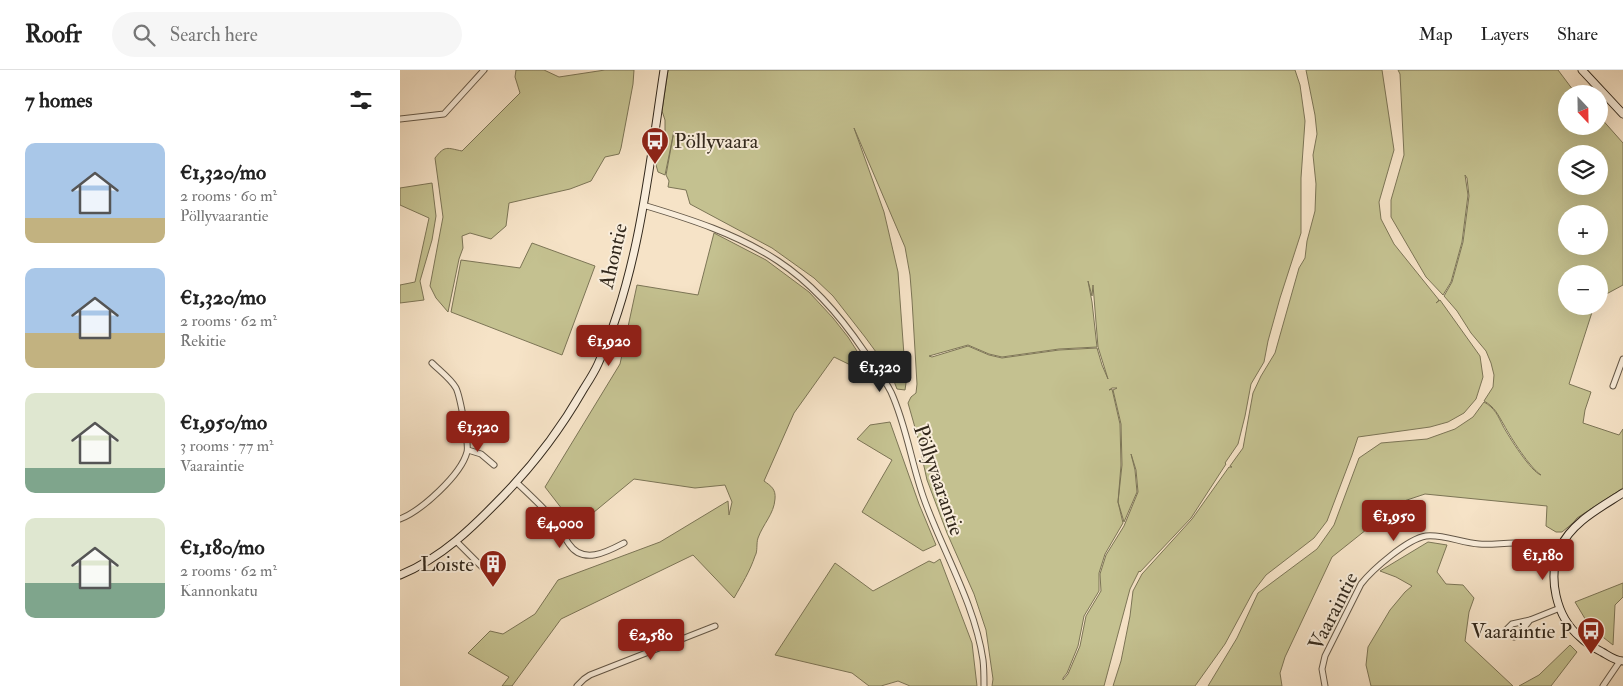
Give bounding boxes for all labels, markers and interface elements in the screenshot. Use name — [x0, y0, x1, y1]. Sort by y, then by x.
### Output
search box — [112, 12, 462, 57]
text: Roofr — [25, 19, 82, 50]
icon: search — [130, 21, 158, 49]
text: Search here — [170, 23, 258, 47]
text: Map — [1419, 23, 1453, 46]
text: Layers — [1481, 23, 1529, 46]
text: Share — [1557, 23, 1598, 46]
north arrow — [1558, 85, 1608, 135]
map controls — [1558, 85, 1608, 315]
icon: filters — [347, 86, 375, 114]
text: 7 homes — [25, 87, 92, 114]
bus stop icon: Pöllyvaara — [640, 126, 670, 165]
place label: Pöllyvaara — [674, 128, 759, 155]
button: layers — [1558, 145, 1608, 195]
text: €1,320/mo — [180, 159, 266, 186]
icon: home — [65, 163, 125, 223]
text: 2 rooms · 60 m² — [180, 186, 277, 206]
button: + — [1558, 205, 1608, 255]
text: Pöllyvaarantie — [180, 206, 268, 226]
street label: Ahontie — [593, 221, 634, 292]
button: − — [1558, 265, 1608, 315]
text: €1,320/mo — [180, 284, 266, 311]
icon: home — [65, 288, 125, 348]
text: 2 rooms · 62 m² — [180, 311, 277, 331]
pin: €1,920 — [568, 324, 650, 367]
text: Rekitie — [180, 331, 226, 351]
text: €1,920 — [587, 331, 631, 351]
pin: €1,320 — [839, 350, 921, 393]
text: €1,320 — [859, 357, 901, 377]
text: €1,950/mo — [180, 409, 267, 436]
pin: €1,320 — [437, 410, 519, 453]
icon: home — [65, 413, 125, 473]
text: €1,320 — [457, 417, 499, 437]
street label: Pöllyvaarantie — [907, 421, 970, 540]
text: 3 rooms · 77 m² — [180, 436, 274, 456]
text: Vaaraintie — [180, 456, 244, 476]
pin: €1,950 — [1353, 500, 1435, 542]
pin: €4,000 — [519, 506, 601, 549]
text: €1,950 — [1373, 506, 1415, 526]
text: €4,000 — [537, 513, 583, 533]
text: €1,180/mo — [180, 534, 265, 561]
icon: home — [65, 538, 125, 598]
pin: €1,180 — [1502, 538, 1584, 581]
text: €1,180 — [1523, 545, 1563, 565]
building icon: Loiste — [478, 549, 508, 588]
place label: Loiste — [420, 551, 474, 578]
text: 2 rooms · 62 m² — [180, 561, 277, 581]
street label: Vaaraintie — [1302, 567, 1365, 655]
text: Kannonkatu — [180, 581, 258, 601]
bus stop icon: Vaaraintie P — [1576, 616, 1606, 655]
pin: €2,580 — [610, 618, 692, 661]
place label: Vaaraintie P — [1471, 618, 1572, 645]
text: €2,580 — [629, 625, 673, 645]

